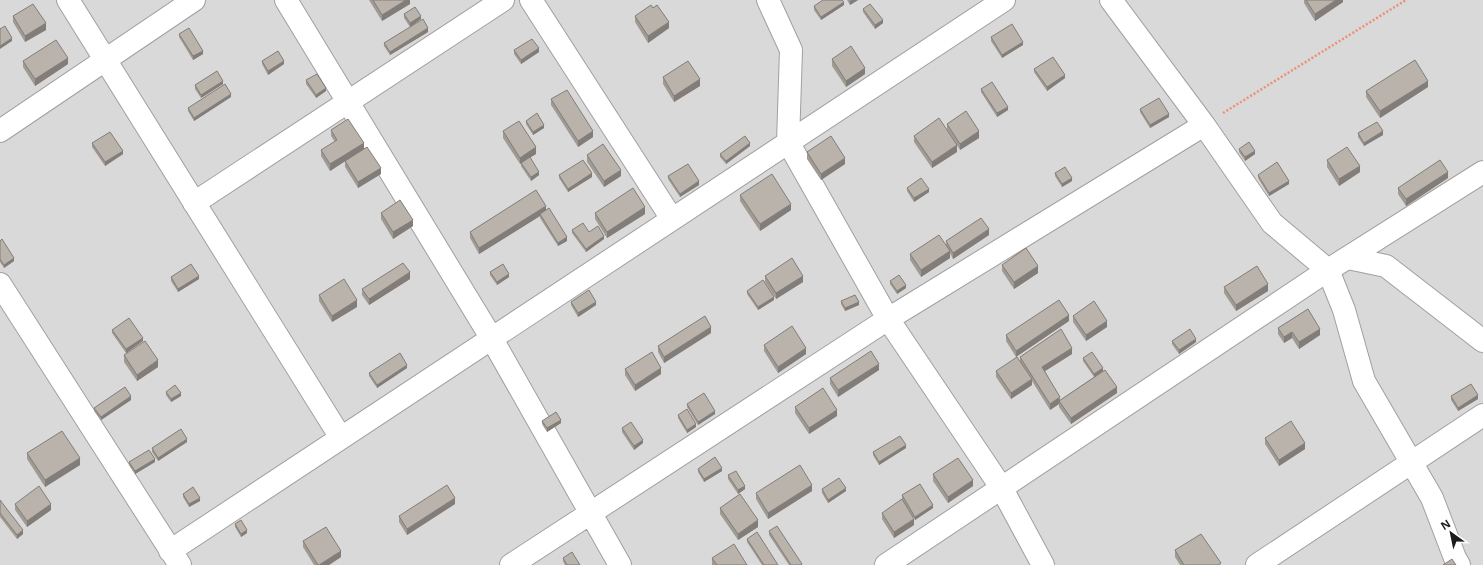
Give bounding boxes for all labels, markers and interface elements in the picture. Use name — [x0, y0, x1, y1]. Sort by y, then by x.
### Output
north arrow — [1431, 513, 1471, 553]
text: N — [1437, 515, 1453, 533]

